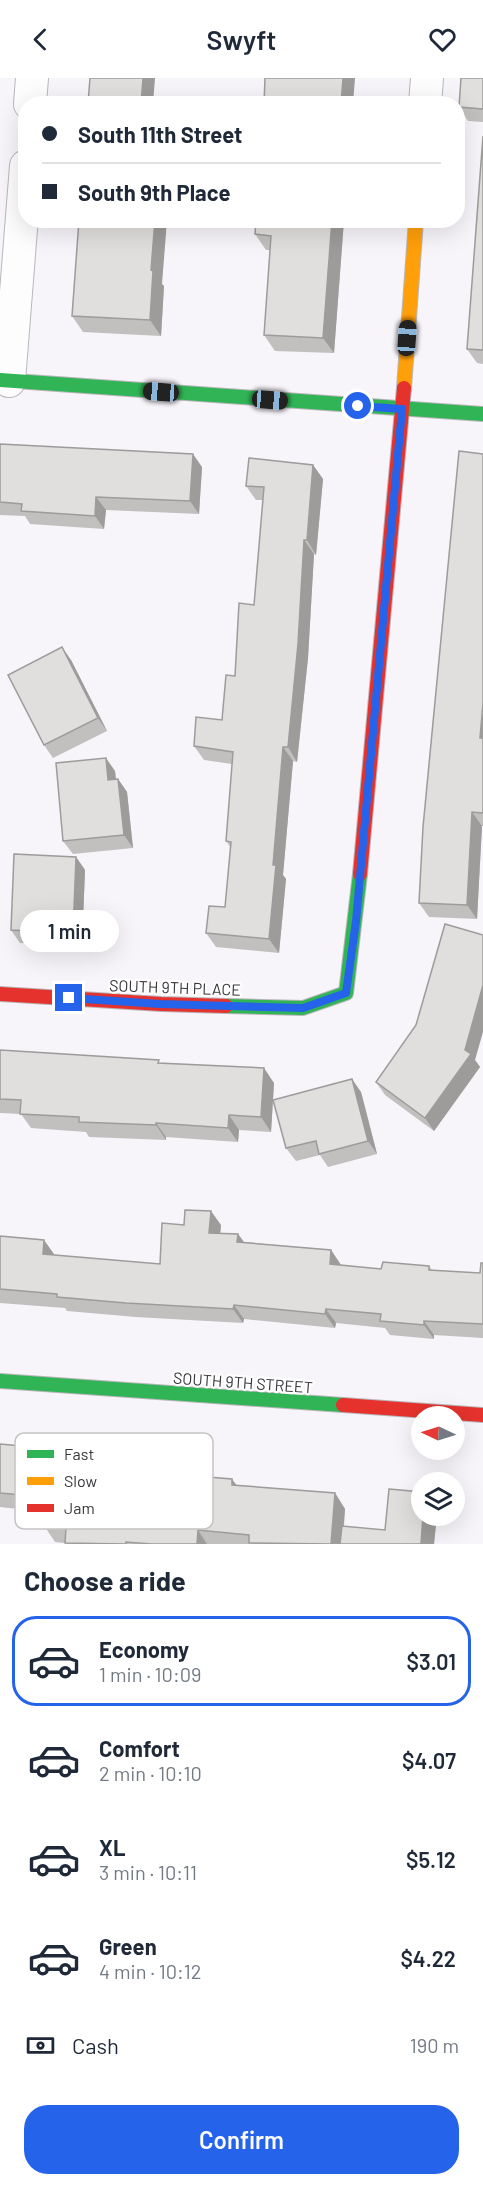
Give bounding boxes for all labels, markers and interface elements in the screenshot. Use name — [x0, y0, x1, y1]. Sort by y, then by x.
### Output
icon: back — [24, 23, 57, 56]
text: Swyft — [207, 23, 276, 55]
icon: heart — [426, 23, 459, 56]
text: South 11th Street — [78, 121, 242, 147]
text: South 9th Place — [78, 179, 230, 205]
car — [397, 319, 417, 357]
car — [142, 382, 180, 402]
car — [251, 390, 289, 410]
route start — [344, 392, 371, 419]
callout: 1 min — [20, 911, 118, 953]
text: 1 min — [48, 919, 91, 943]
street label: SOUTH 9TH PLACE — [109, 975, 241, 999]
route end — [55, 984, 82, 1011]
street label: SOUTH 9TH STREET — [173, 1368, 313, 1396]
north arrow — [411, 1406, 465, 1460]
map controls — [411, 1406, 465, 1526]
legend — [15, 1433, 213, 1529]
text: Fast — [64, 1444, 94, 1463]
text: Slow — [64, 1471, 97, 1490]
button: layers — [411, 1472, 465, 1526]
text: Jam — [64, 1498, 95, 1517]
text: Choose a ride — [24, 1564, 186, 1596]
icon: car — [27, 1634, 81, 1688]
text: Economy — [99, 1636, 189, 1662]
text: $3.01 — [407, 1648, 456, 1674]
text: 1 min · 10:09 — [99, 1662, 201, 1686]
icon: car — [27, 1733, 81, 1787]
text: Comfort — [99, 1735, 180, 1761]
text: $4.07 — [402, 1747, 456, 1773]
text: 2 min · 10:10 — [99, 1761, 202, 1785]
icon: car — [27, 1832, 81, 1886]
text: XL — [99, 1834, 125, 1860]
text: $5.12 — [406, 1846, 456, 1872]
text: 3 min · 10:11 — [99, 1860, 197, 1884]
icon: car — [27, 1931, 81, 1985]
text: Green — [99, 1933, 157, 1959]
text: $4.22 — [400, 1945, 456, 1971]
text: 4 min · 10:12 — [99, 1959, 201, 1983]
icon: cash — [24, 2029, 57, 2062]
text: Cash — [72, 2032, 119, 2058]
text: 190 m — [410, 2033, 459, 2057]
button: Confirm — [24, 2105, 459, 2174]

